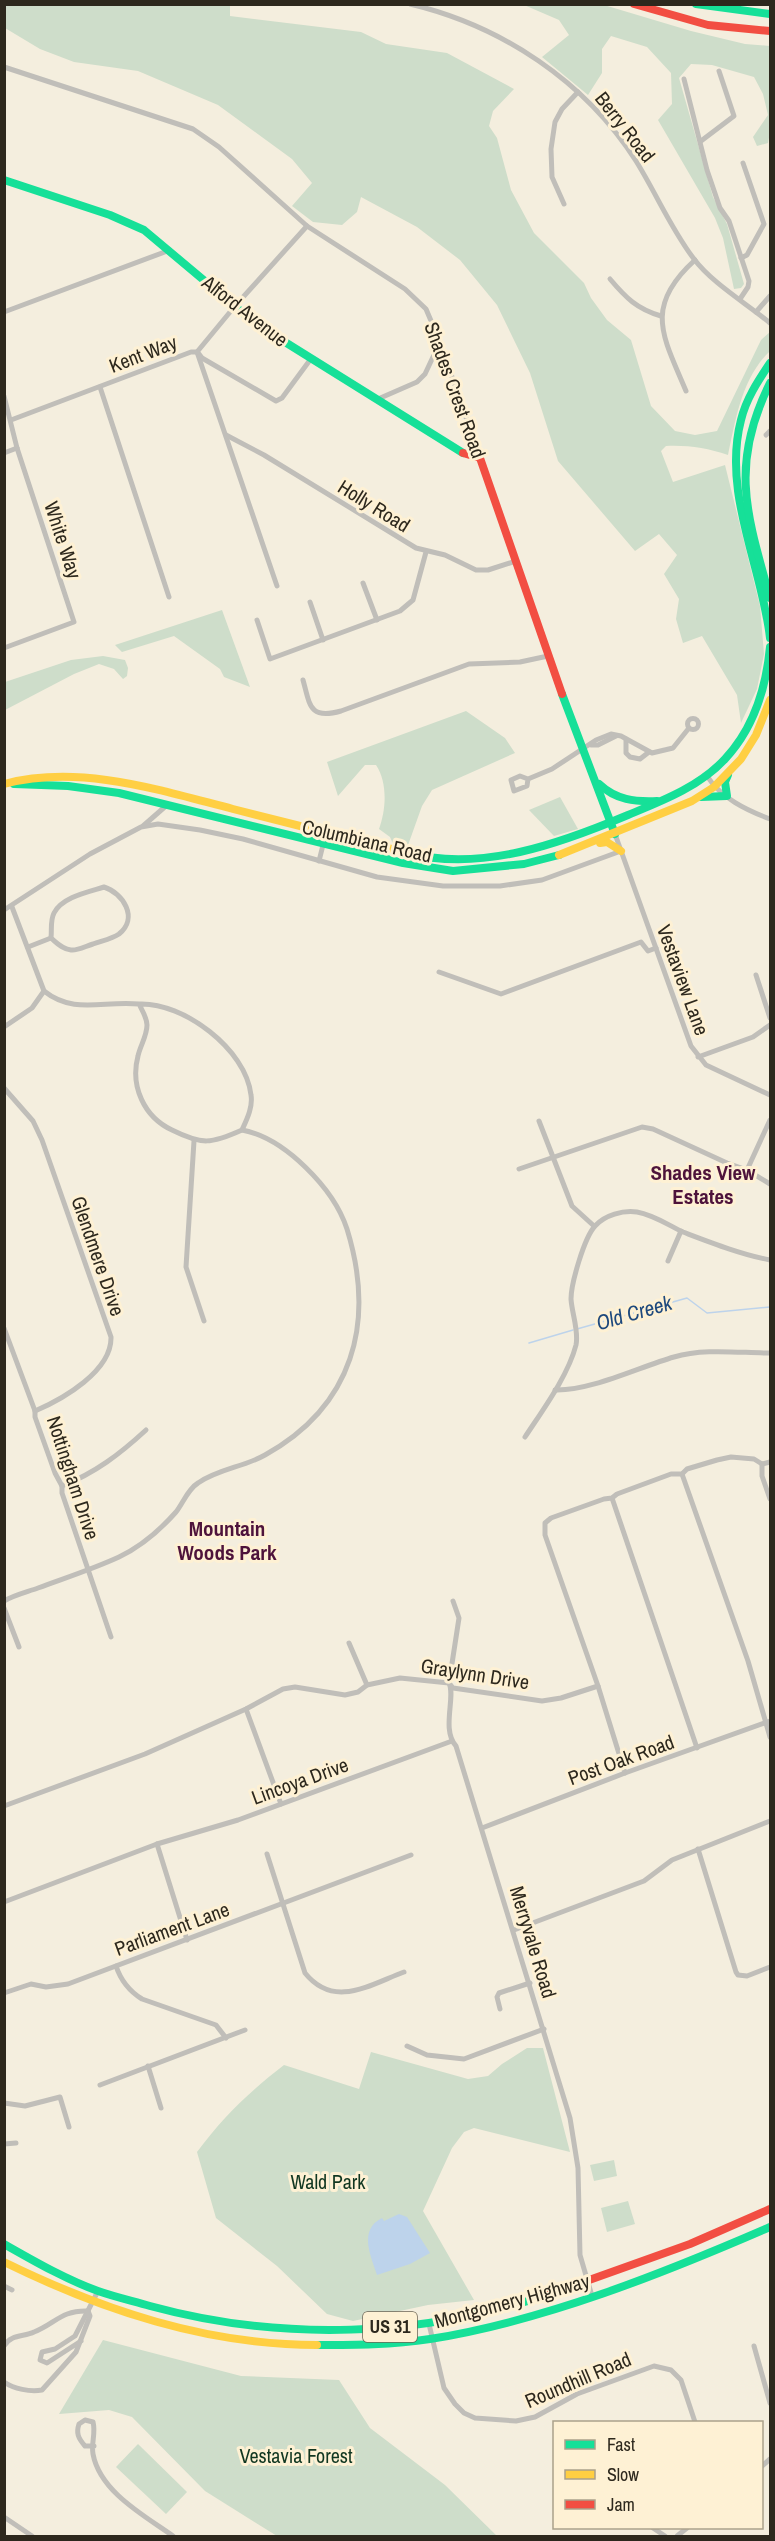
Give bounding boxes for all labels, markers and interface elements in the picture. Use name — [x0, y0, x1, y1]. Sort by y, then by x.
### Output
street label: Berry Road — [589, 86, 662, 168]
street label: Alford Avenue — [196, 268, 294, 353]
street label: Shades Crest Road — [418, 318, 493, 462]
street label: Kent Way — [105, 328, 181, 379]
street label: Holly Road — [333, 473, 415, 538]
street label: White Way — [38, 498, 89, 583]
street label: Columbiana Road — [300, 812, 435, 869]
street label: Vestaview Lane — [651, 921, 716, 1039]
district label: Shades View Estates — [651, 1158, 756, 1211]
street label: Glendmere Drive — [65, 1192, 132, 1319]
water label: Old Creek — [593, 1288, 676, 1337]
street label: Nottingham Drive — [41, 1413, 106, 1543]
district label: Mountain Woods Park — [177, 1514, 277, 1567]
street label: Graylynn Drive — [419, 1652, 531, 1695]
street label: Post Oak Road — [564, 1728, 678, 1791]
street label: Lincoya Drive — [248, 1751, 352, 1811]
street label: Merryvale Road — [504, 1883, 563, 2001]
street label: Parliament Lane — [111, 1895, 233, 1962]
park label: Wald Park — [290, 2168, 366, 2195]
street label: Montgomery Highway — [431, 2267, 593, 2334]
road number: US 31 — [363, 2312, 417, 2342]
street label: Roundhill Road — [520, 2345, 635, 2414]
legend — [553, 2421, 763, 2529]
text: Fast — [607, 2432, 635, 2457]
park label: Vestavia Forest — [239, 2442, 353, 2469]
text: Slow — [607, 2462, 639, 2487]
text: Jam — [607, 2492, 635, 2517]

